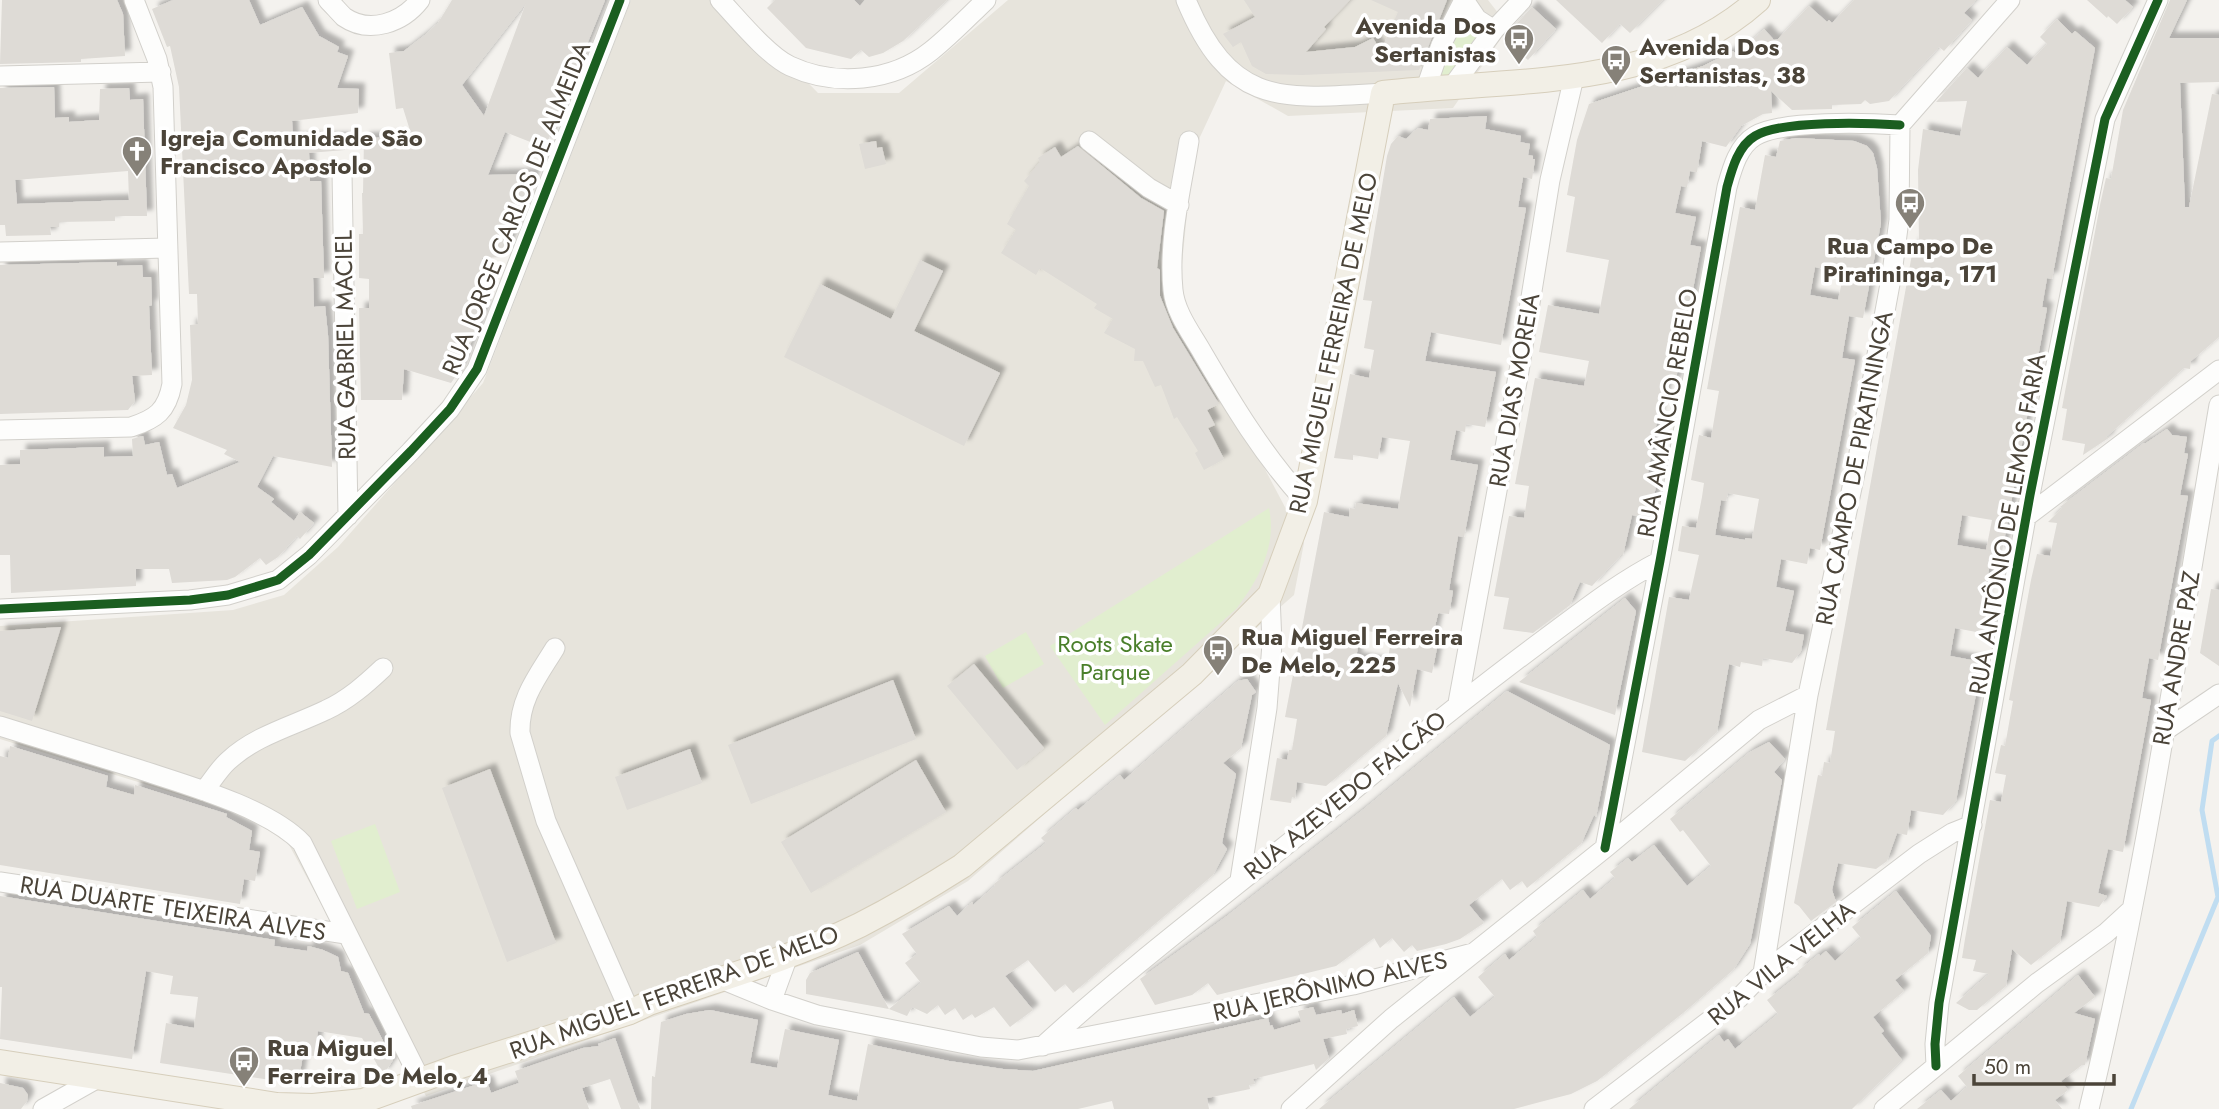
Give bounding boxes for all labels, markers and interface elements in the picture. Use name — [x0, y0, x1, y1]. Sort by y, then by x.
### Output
place label: Avenida Dos Sertanistas — [1354, 8, 1496, 71]
bus stop icon: Avenida Dos Sertanistas — [1502, 22, 1536, 66]
place label: Avenida Dos Sertanistas, 38 — [1638, 29, 1806, 92]
street label: RUA JORGE CARLOS DE ALMEIDA — [433, 36, 599, 380]
bus stop icon: Avenida Dos Sertanistas, 38 — [1599, 43, 1633, 87]
place label: Igreja Comunidade São Francisco Apostolo — [160, 120, 423, 183]
church icon: Igreja Comunidade São Francisco Apostolo — [120, 134, 154, 178]
street label: RUA MIGUEL FERREIRA DE MELO — [1280, 169, 1386, 517]
bus stop icon: Rua Campo De Piratininga, 171 — [1893, 186, 1927, 230]
place label: Rua Campo De Piratininga, 171 — [1823, 228, 1997, 291]
street label: RUA GABRIEL MACIEL — [325, 230, 365, 460]
street label: RUA AMÂNCIO REBELO — [1628, 286, 1706, 540]
street label: RUA DIAS MOREIA — [1480, 290, 1548, 490]
street label: RUA CAMPO DE PIRATININGA — [1806, 308, 1902, 628]
street label: RUA ANTÔNIO DE LEMOS FARIA — [1960, 350, 2054, 698]
street label: RUA ANDRE PAZ — [2143, 568, 2209, 748]
place label: Rua Miguel Ferreira De Melo, 225 — [1241, 619, 1463, 682]
park label: Roots Skate Parque — [1057, 626, 1173, 689]
bus stop icon: Rua Miguel Ferreira De Melo, 225 — [1201, 633, 1235, 677]
street label: RUA AZEVEDO FALCÃO — [1236, 702, 1454, 888]
street label: RUA DUARTE TEIXEIRA ALVES — [18, 867, 328, 949]
street label: RUA VILA VELHA — [1700, 892, 1862, 1033]
street label: RUA MIGUEL FERREIRA DE MELO — [505, 916, 843, 1068]
street label: RUA JERÔNIMO ALVES — [1209, 942, 1451, 1030]
place label: Rua Miguel Ferreira De Melo, 4 — [267, 1030, 488, 1093]
scale bar — [1974, 1042, 2114, 1086]
bus stop icon: Rua Miguel Ferreira De Melo, 4 — [227, 1044, 261, 1088]
text: 50 m — [1984, 1052, 2031, 1082]

